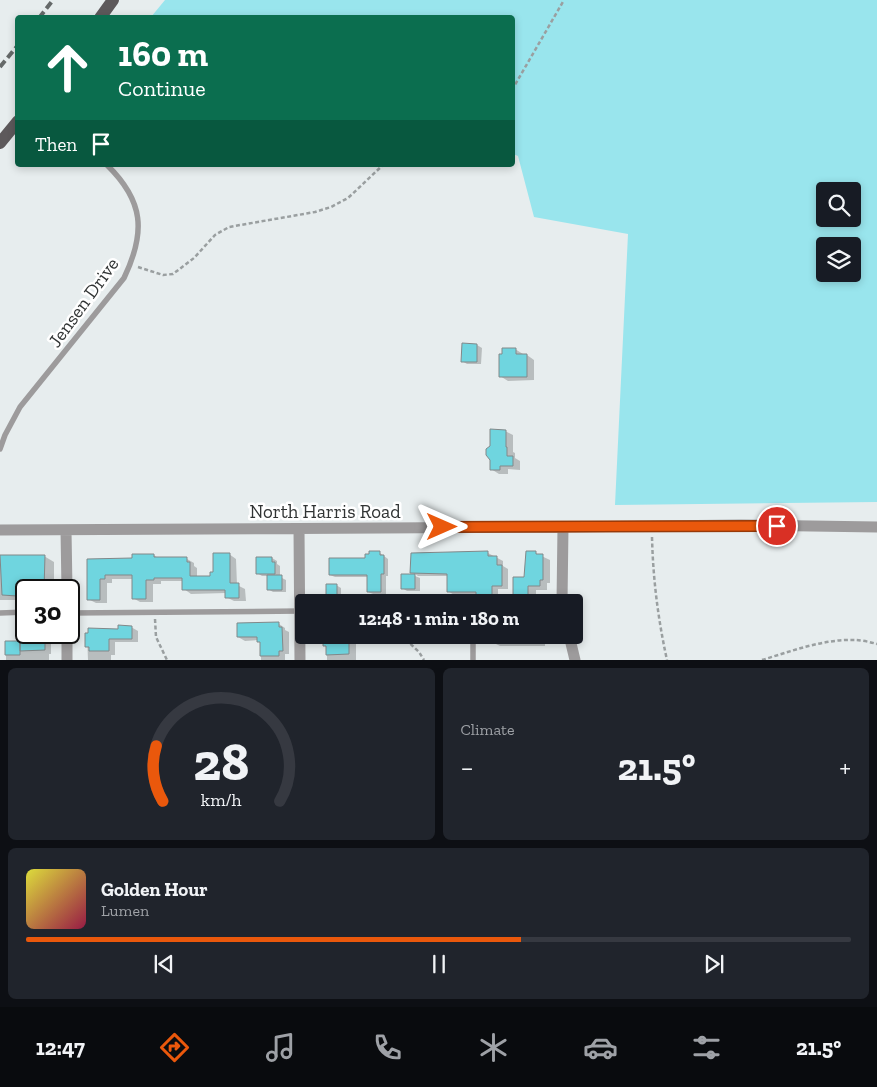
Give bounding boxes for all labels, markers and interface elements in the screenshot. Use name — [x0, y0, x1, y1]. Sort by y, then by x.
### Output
text: 160 m — [118, 33, 208, 75]
icon: ahead — [35, 35, 100, 100]
text: Continue — [118, 75, 206, 102]
icon: arrive — [87, 130, 115, 158]
text: Then — [35, 133, 77, 156]
map controls — [816, 182, 861, 282]
button: search — [816, 182, 861, 227]
button: layers — [816, 237, 861, 282]
street label: Jensen Drive — [43, 253, 124, 352]
street label: North Harris Road — [249, 500, 401, 523]
position arrow — [415, 500, 467, 552]
pin — [756, 505, 798, 547]
icon: arrive — [763, 512, 791, 540]
speed limit sign: 30 — [15, 579, 80, 644]
text: 12:48 · 1 min · 180 m — [359, 607, 519, 630]
text: Climate — [461, 720, 515, 739]
text: 28 — [193, 731, 249, 793]
text: 21.5° — [617, 744, 695, 790]
text: − — [461, 751, 474, 784]
text: + — [839, 751, 851, 784]
text: km/h — [201, 789, 242, 811]
text: Golden Hour — [101, 878, 208, 901]
text: Lumen — [101, 901, 149, 920]
icon: previous — [150, 950, 178, 978]
icon: pause — [425, 950, 453, 978]
icon: next — [700, 950, 728, 978]
icon: directions — [157, 1030, 192, 1065]
icon: music — [263, 1030, 298, 1065]
icon: phone — [370, 1030, 405, 1065]
icon: climate — [476, 1030, 511, 1065]
icon: car — [583, 1030, 618, 1065]
icon: filters — [689, 1030, 724, 1065]
text: 12:47 — [36, 1034, 85, 1061]
text: 21.5° — [796, 1034, 841, 1061]

